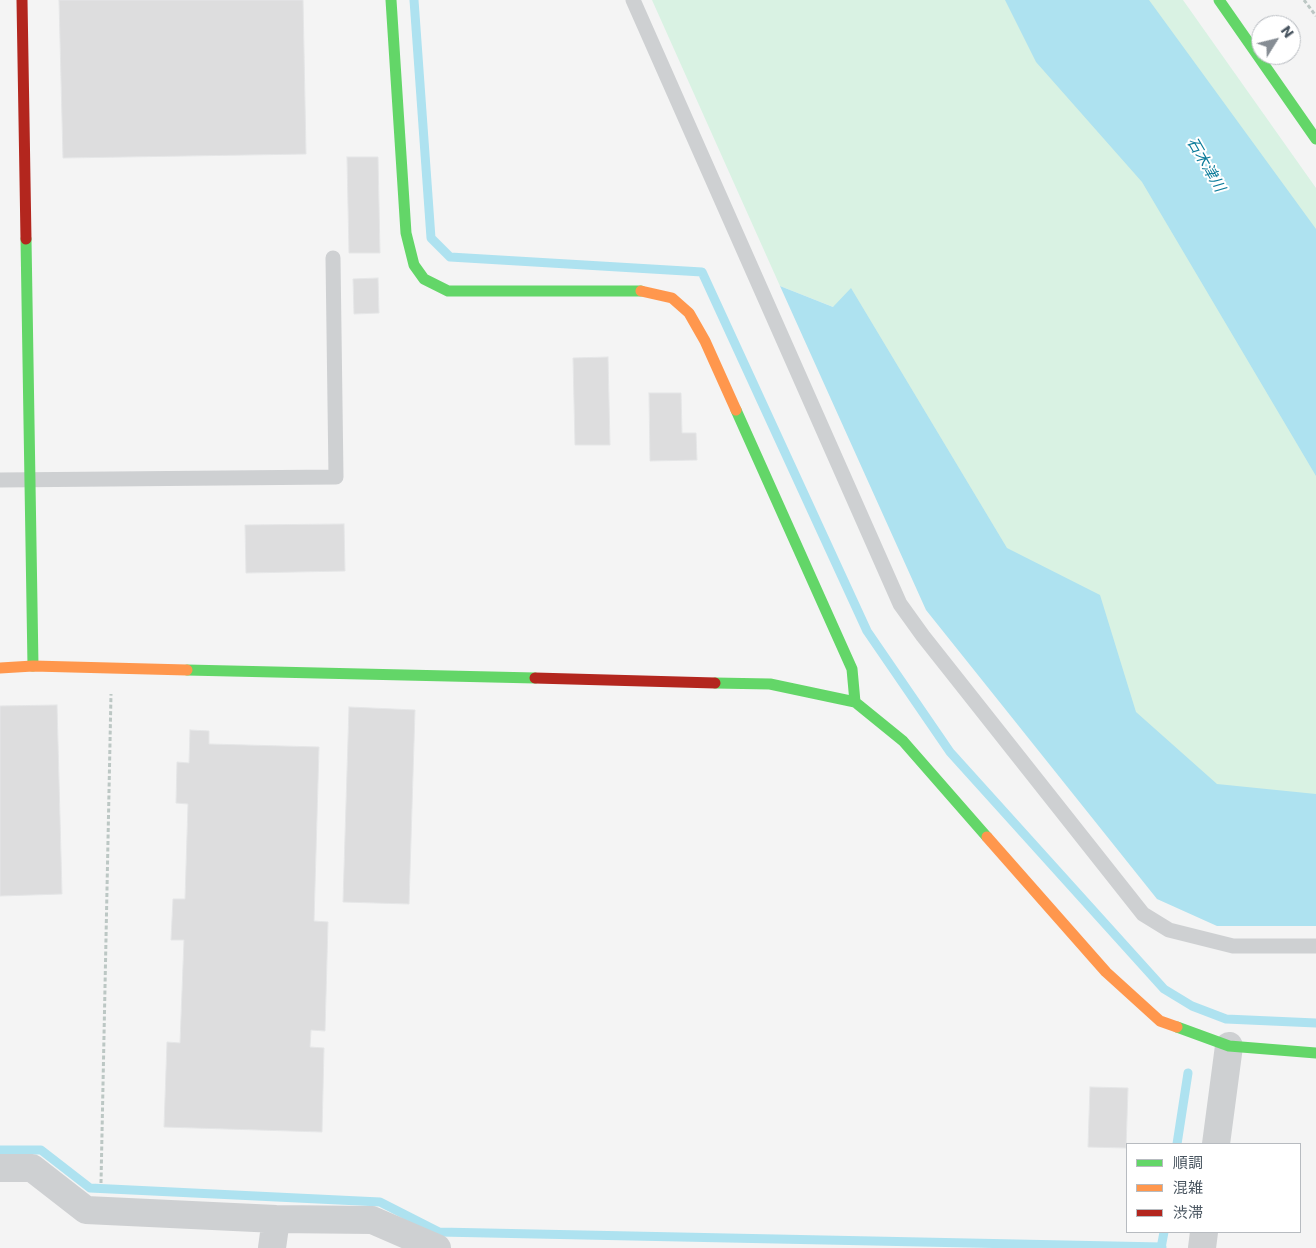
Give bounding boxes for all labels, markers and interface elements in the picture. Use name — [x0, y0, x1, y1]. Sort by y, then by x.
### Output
north arrow — [1251, 15, 1301, 65]
text: N — [1276, 22, 1299, 42]
water label: 石木津川 — [1182, 135, 1228, 195]
legend — [1126, 1143, 1301, 1233]
text: 順調 — [1173, 1152, 1203, 1173]
text: 混雑 — [1173, 1177, 1203, 1198]
text: 渋滞 — [1173, 1202, 1203, 1223]

